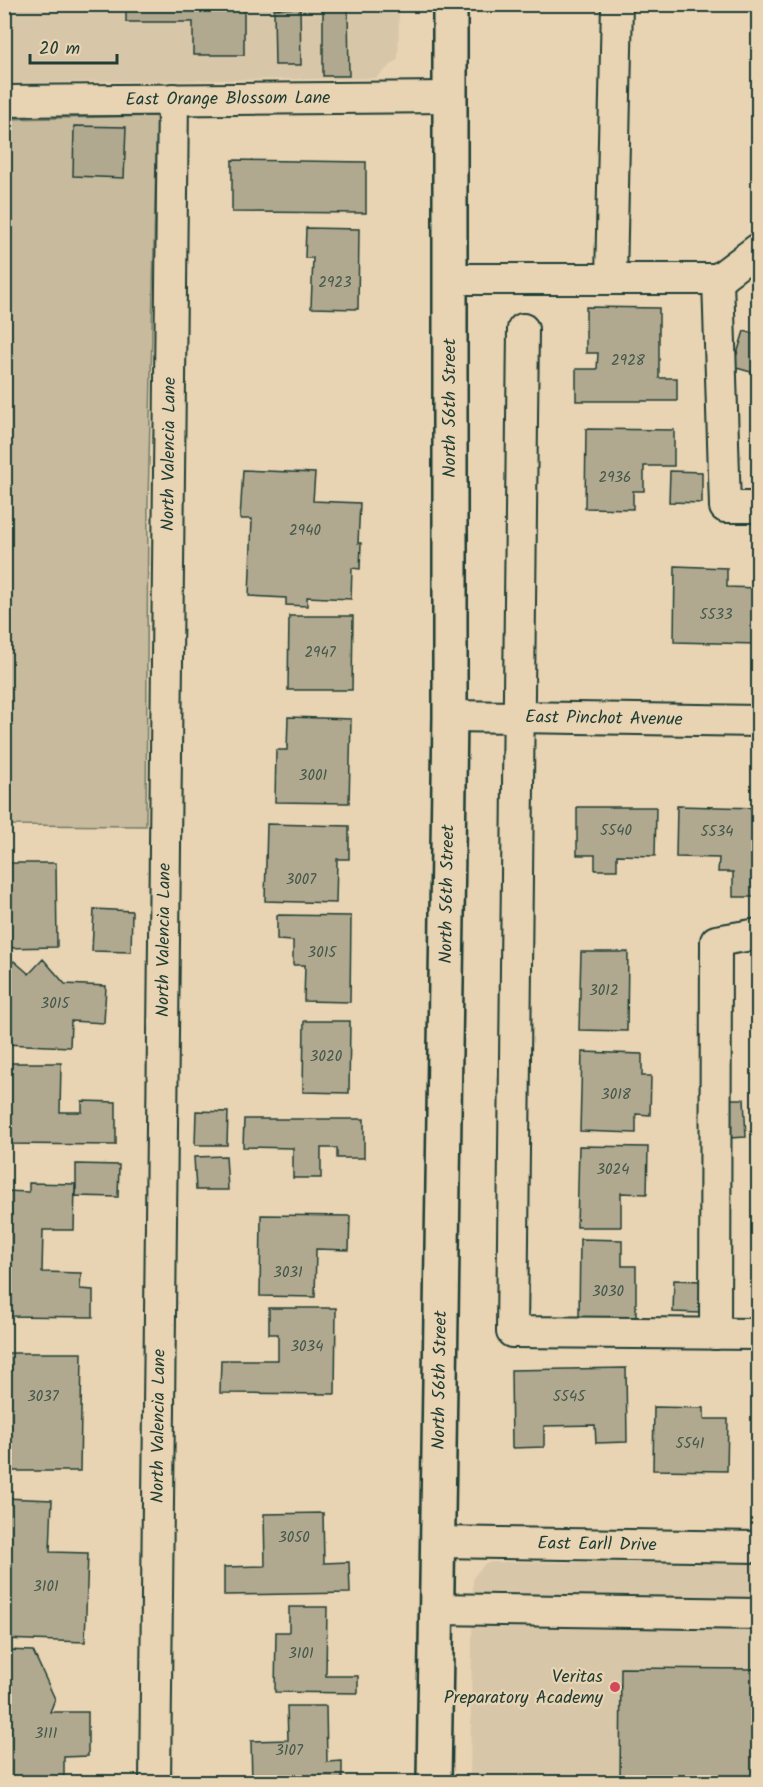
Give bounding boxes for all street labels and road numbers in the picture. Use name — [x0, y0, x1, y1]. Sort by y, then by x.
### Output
street label: East Orange Blossom Lane — [125, 84, 331, 114]
street label: North 56th Street — [436, 337, 465, 478]
street label: North Valencia Lane — [154, 377, 185, 531]
street label: East Pinchot Avenue — [525, 703, 683, 734]
street label: North 56th Street — [432, 823, 463, 964]
street label: North Valencia Lane — [149, 863, 179, 1017]
street label: North 56th Street — [424, 1309, 456, 1450]
street label: North Valencia Lane — [143, 1349, 174, 1503]
street label: East Earll Drive — [537, 1529, 657, 1560]

